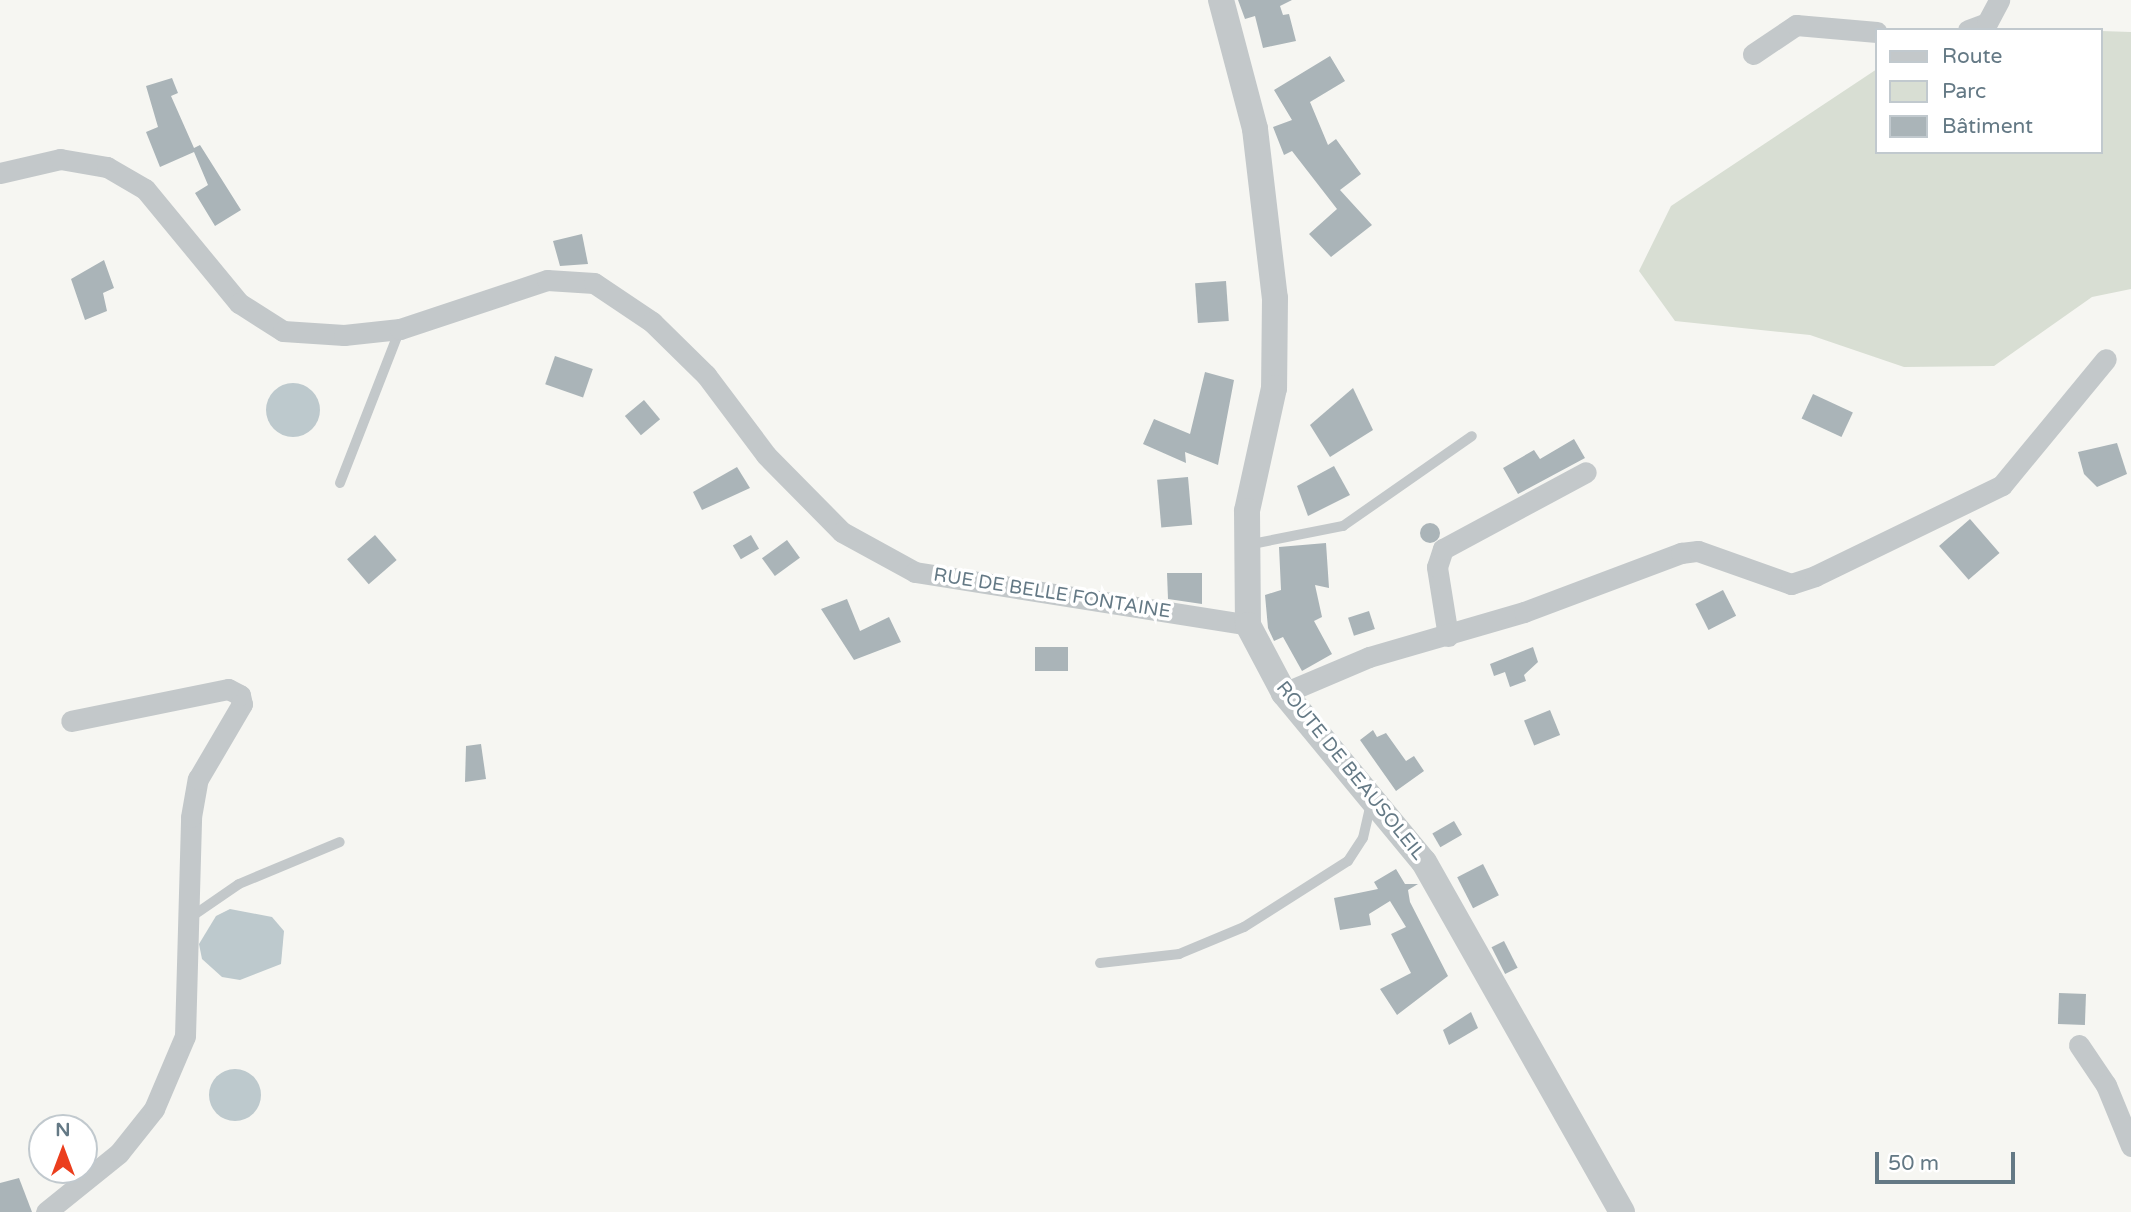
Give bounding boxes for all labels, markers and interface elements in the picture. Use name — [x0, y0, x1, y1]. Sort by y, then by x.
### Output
legend — [1876, 28, 2103, 154]
text: Route — [1942, 44, 2002, 69]
text: Parc — [1942, 79, 1986, 104]
text: Bâtiment — [1942, 114, 2033, 139]
street label: RUE DE BELLE FONTAINE — [932, 564, 1172, 624]
street label: ROUTE DE BEAUSOLEIL — [1271, 677, 1429, 865]
north arrow — [28, 1114, 98, 1184]
text: N — [55, 1119, 71, 1141]
scale bar — [1879, 1138, 2019, 1182]
text: 50 m — [1888, 1151, 1939, 1176]

